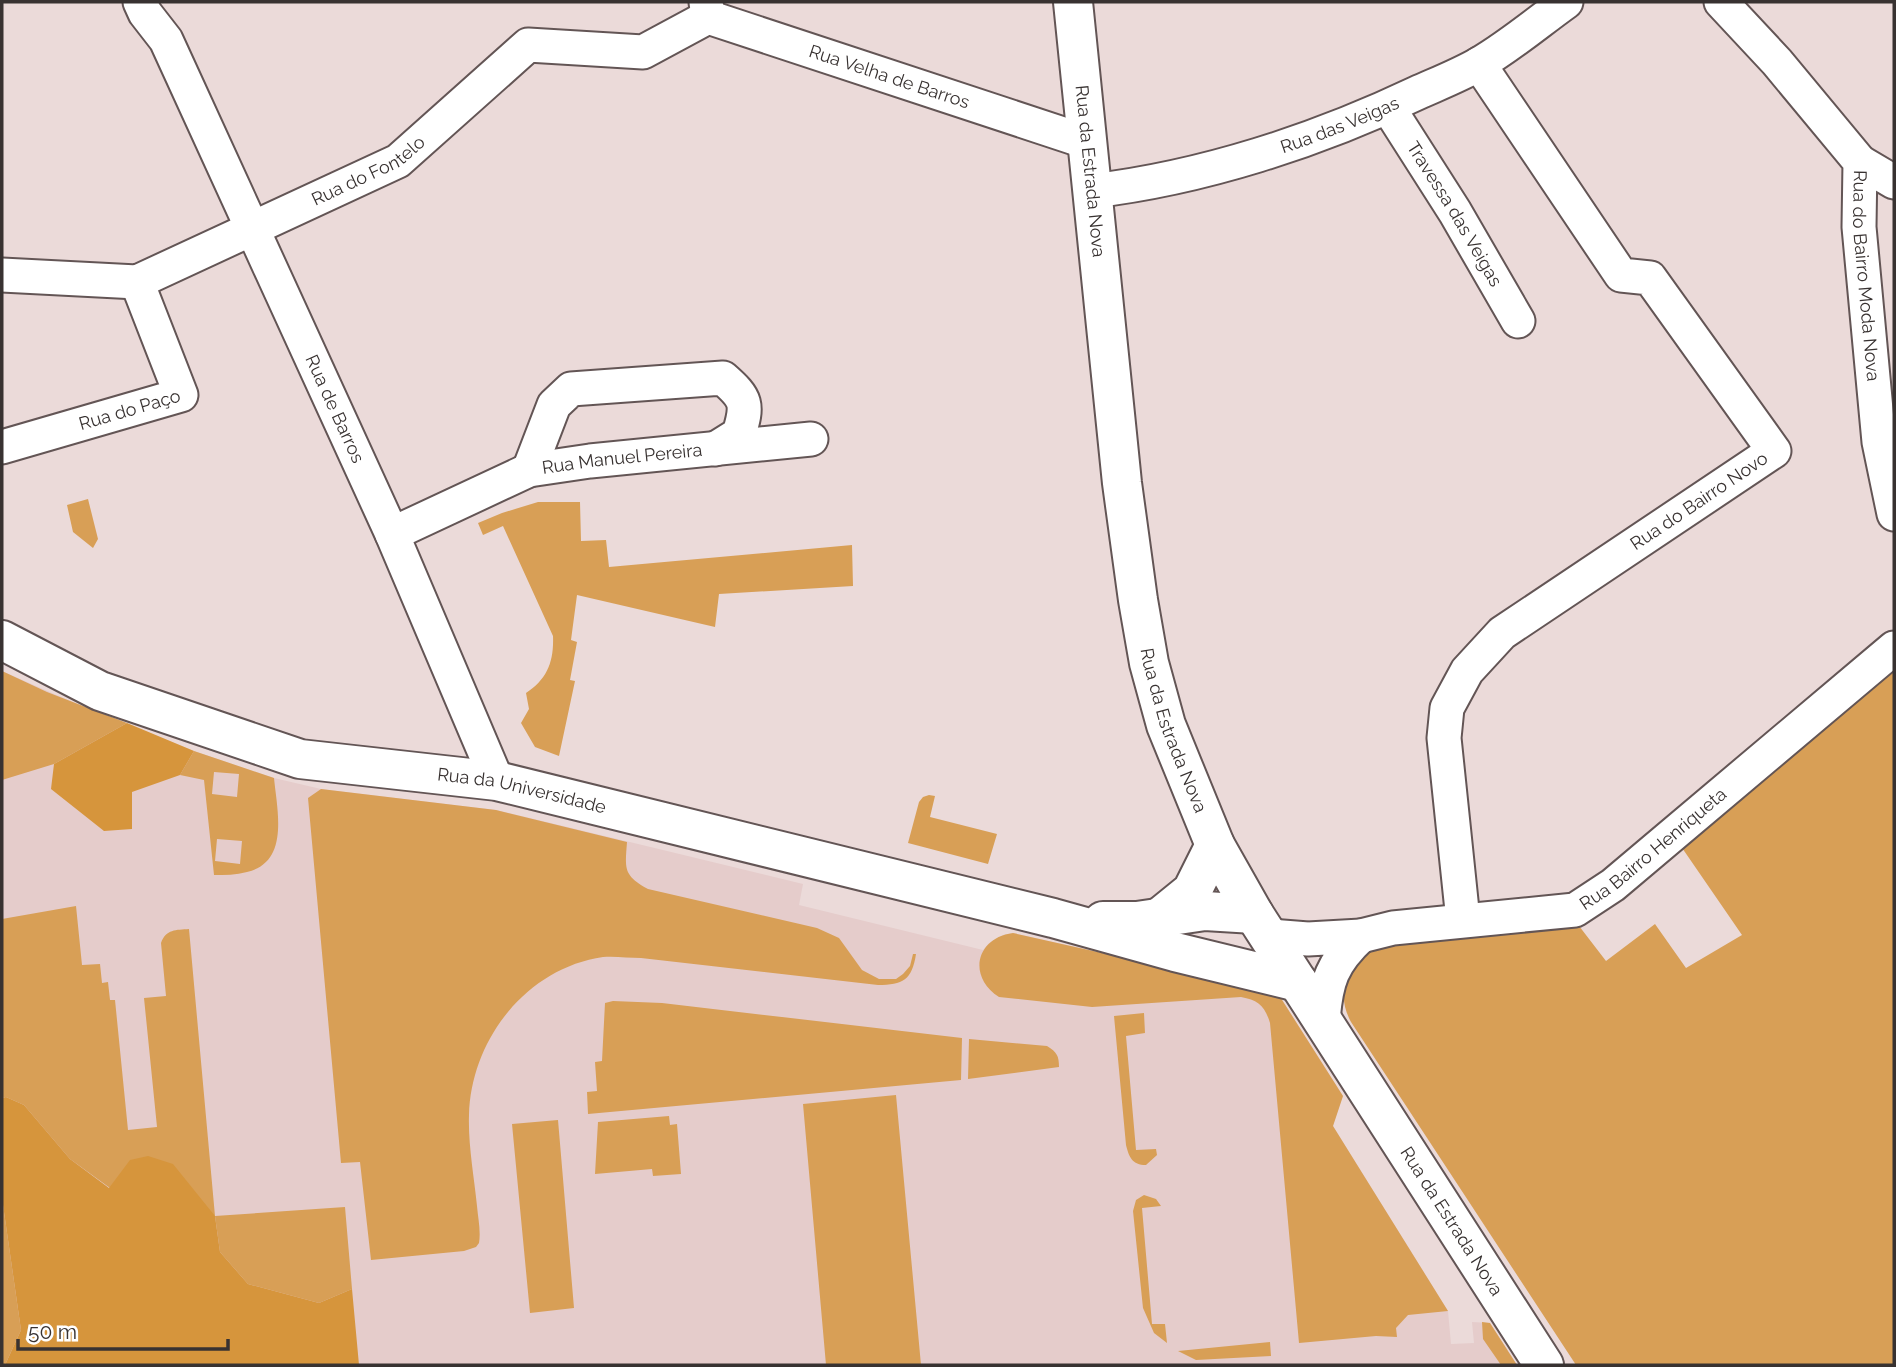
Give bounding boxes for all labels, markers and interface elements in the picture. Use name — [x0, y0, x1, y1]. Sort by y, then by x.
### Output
street label: Rua Velha de Barros — [807, 40, 973, 113]
street label: Rua da Estrada Nova — [1072, 84, 1110, 258]
street label: Rua das Veigas — [1277, 92, 1402, 157]
street label: Rua do Fontelo — [308, 131, 429, 210]
street label: Travessa das Veigas — [1403, 137, 1507, 290]
street label: Rua do Bairro Moda Nova — [1849, 170, 1884, 382]
street label: Rua de Barros — [301, 351, 369, 466]
street label: Rua do Paço — [76, 385, 183, 434]
street label: Rua Manuel Pereira — [540, 439, 703, 478]
street label: Rua do Bairro Novo — [1626, 447, 1772, 554]
street label: Rua da Estrada Nova — [1137, 646, 1212, 816]
street label: Rua da Universidade — [436, 763, 609, 818]
street label: Rua Bairro Henriqueta — [1575, 783, 1730, 914]
street label: Rua da Estrada Nova — [1396, 1143, 1508, 1299]
scale bar — [18, 1308, 228, 1352]
text: 50 m — [28, 1319, 77, 1344]

